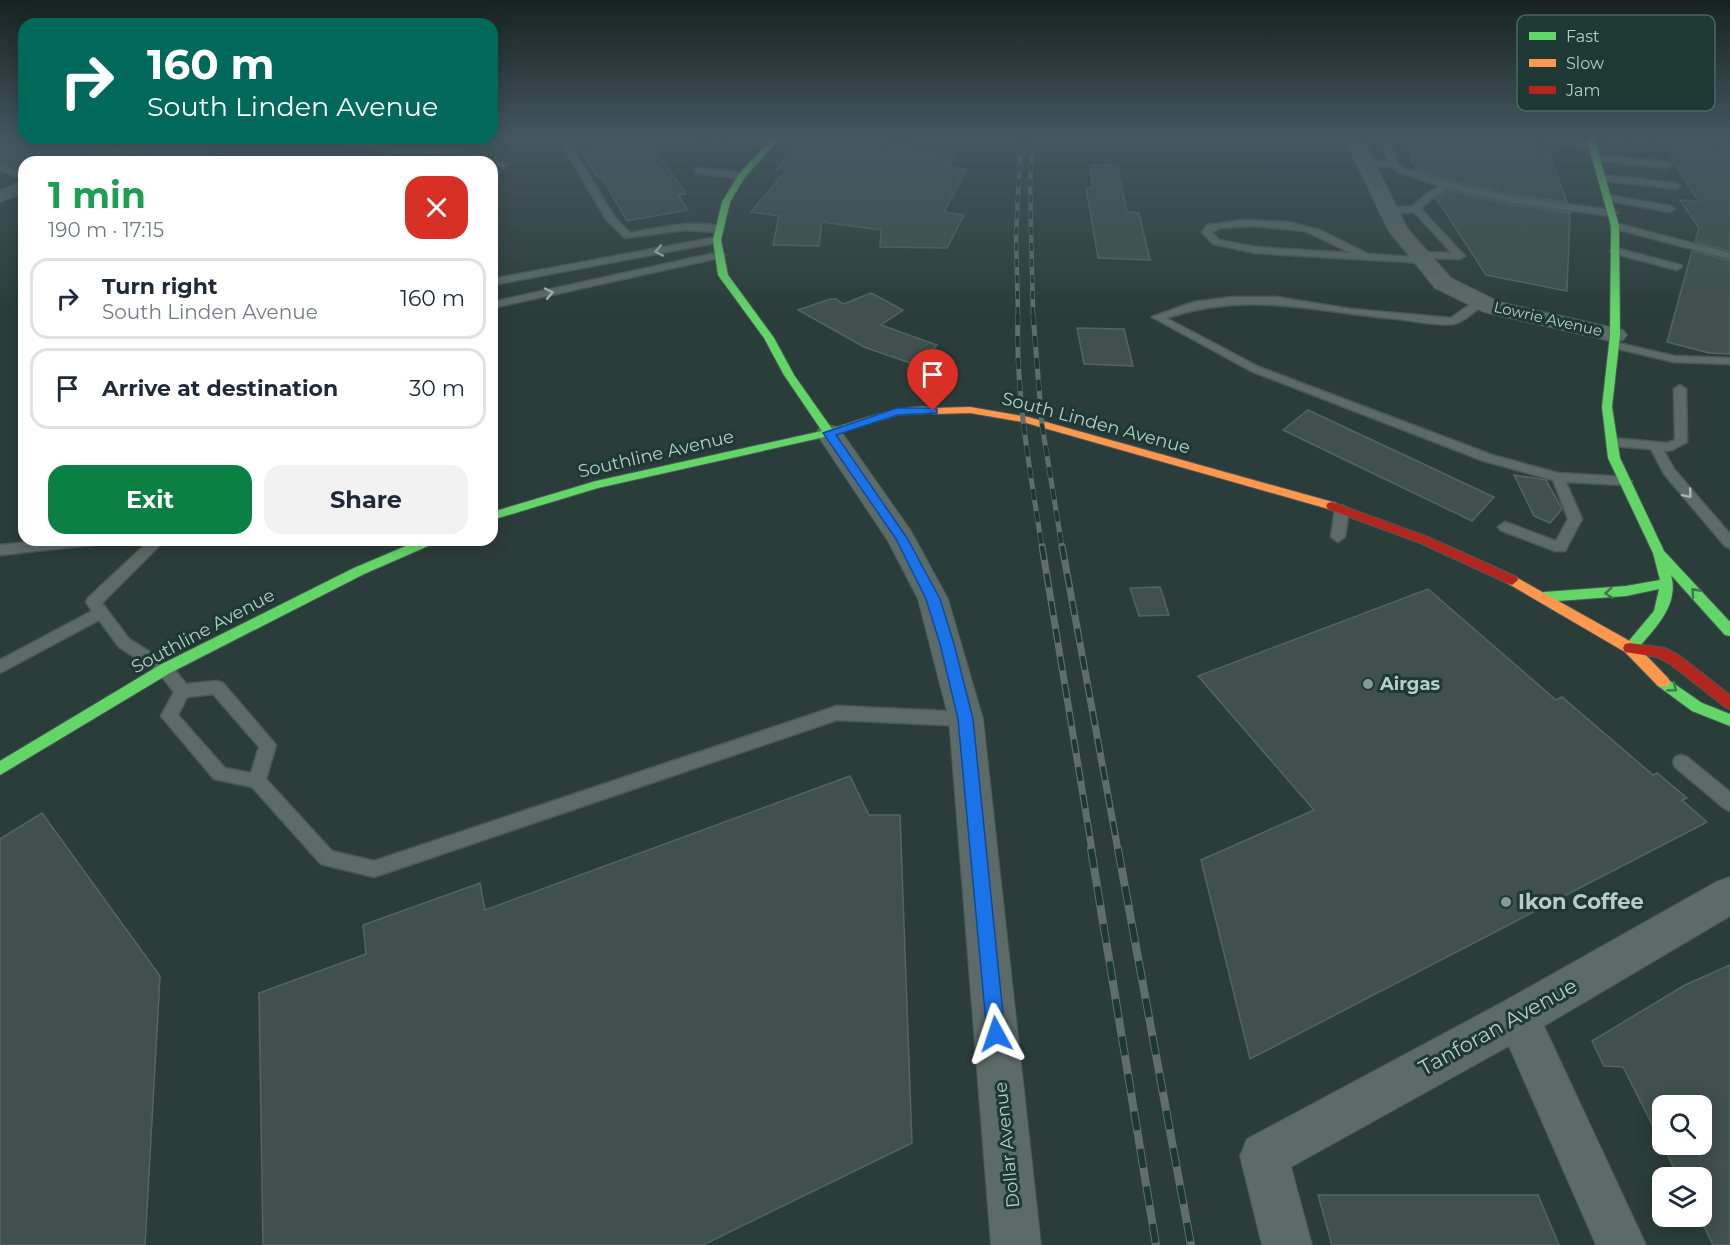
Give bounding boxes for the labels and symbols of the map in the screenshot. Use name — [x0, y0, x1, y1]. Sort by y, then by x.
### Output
legend — [1517, 15, 1715, 111]
text: Fast — [1566, 27, 1600, 46]
text: Slow — [1566, 54, 1604, 73]
text: Jam — [1565, 81, 1600, 100]
one-way arrow — [654, 244, 664, 257]
one-way arrow — [544, 287, 554, 300]
street label: Lowrie Avenue — [1492, 297, 1604, 340]
pin — [907, 349, 958, 411]
street label: South Linden Avenue — [999, 387, 1193, 459]
street label: Southline Avenue — [576, 425, 736, 483]
one-way arrow — [1681, 487, 1692, 498]
street label: Southline Avenue — [128, 584, 279, 678]
one-way arrow — [1605, 586, 1614, 599]
one-way arrow — [1691, 589, 1702, 599]
place label: Airgas — [1379, 673, 1441, 695]
marker: Airgas — [1361, 677, 1375, 691]
one-way arrow — [1666, 681, 1677, 692]
place label: Ikon Coffee — [1518, 889, 1644, 914]
marker: Ikon Coffee — [1499, 895, 1513, 909]
street label: Tanforan Avenue — [1414, 973, 1581, 1080]
position arrow — [964, 1002, 1028, 1066]
street label: Dollar Avenue — [989, 1081, 1025, 1209]

